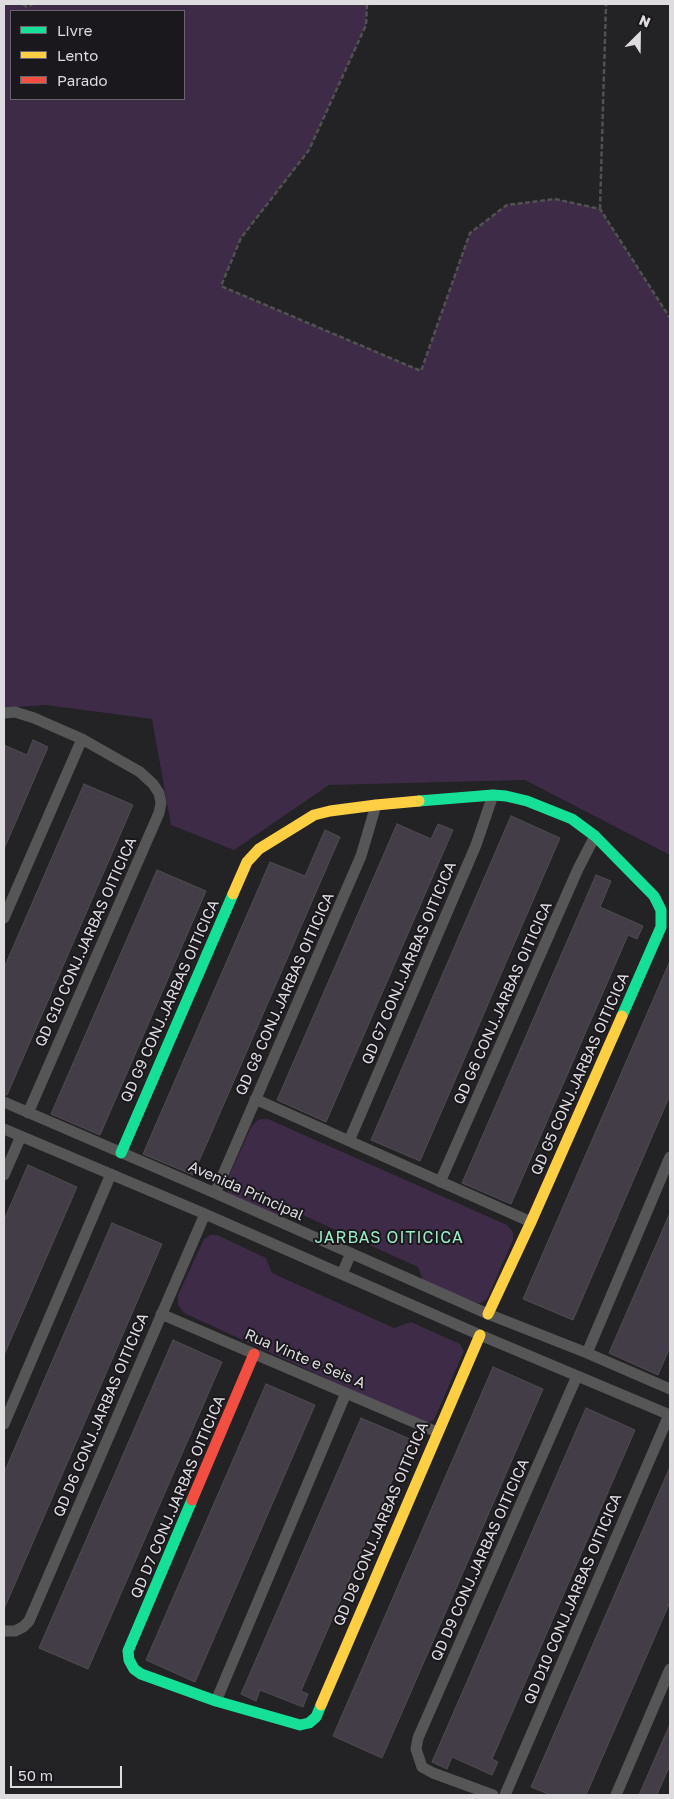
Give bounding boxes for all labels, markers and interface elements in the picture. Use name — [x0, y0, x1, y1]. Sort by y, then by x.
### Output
legend — [10, 10, 185, 100]
north arrow — [614, 10, 664, 60]
text: N — [637, 11, 653, 31]
text: Livre — [57, 21, 92, 39]
text: Lento — [57, 46, 98, 64]
text: Parado — [57, 71, 108, 89]
street label: QD G10 CONJ.JARBAS OITICICA — [32, 834, 140, 1050]
street label: QD G7 CONJ.JARBAS OITICICA — [358, 859, 460, 1067]
street label: QD G8 CONJ.JARBAS OITICICA — [232, 890, 338, 1098]
street label: QD G9 CONJ.JARBAS OITICICA — [117, 897, 223, 1105]
street label: QD G6 CONJ.JARBAS OITICICA — [450, 899, 556, 1107]
street label: QD G5 CONJ.JARBAS OITICICA — [527, 970, 633, 1178]
street label: Avenida Principal — [186, 1158, 306, 1224]
district label: JARBAS OITICICA — [313, 1228, 465, 1248]
street label: QD D6 CONJ.JARBAS OITICICA — [50, 1310, 152, 1520]
street label: Rua Vinte e Seis A — [242, 1325, 368, 1393]
street label: QD D7 CONJ.JARBAS OITICICA — [127, 1393, 229, 1601]
street label: QD D8 CONJ.JARBAS OITICICA — [330, 1419, 432, 1629]
street label: QD D9 CONJ.JARBAS OITICICA — [427, 1456, 533, 1664]
street label: QD D10 CONJ.JARBAS OITICICA — [520, 1491, 626, 1707]
scale bar — [12, 1756, 125, 1788]
text: 50 m — [18, 1766, 53, 1784]

